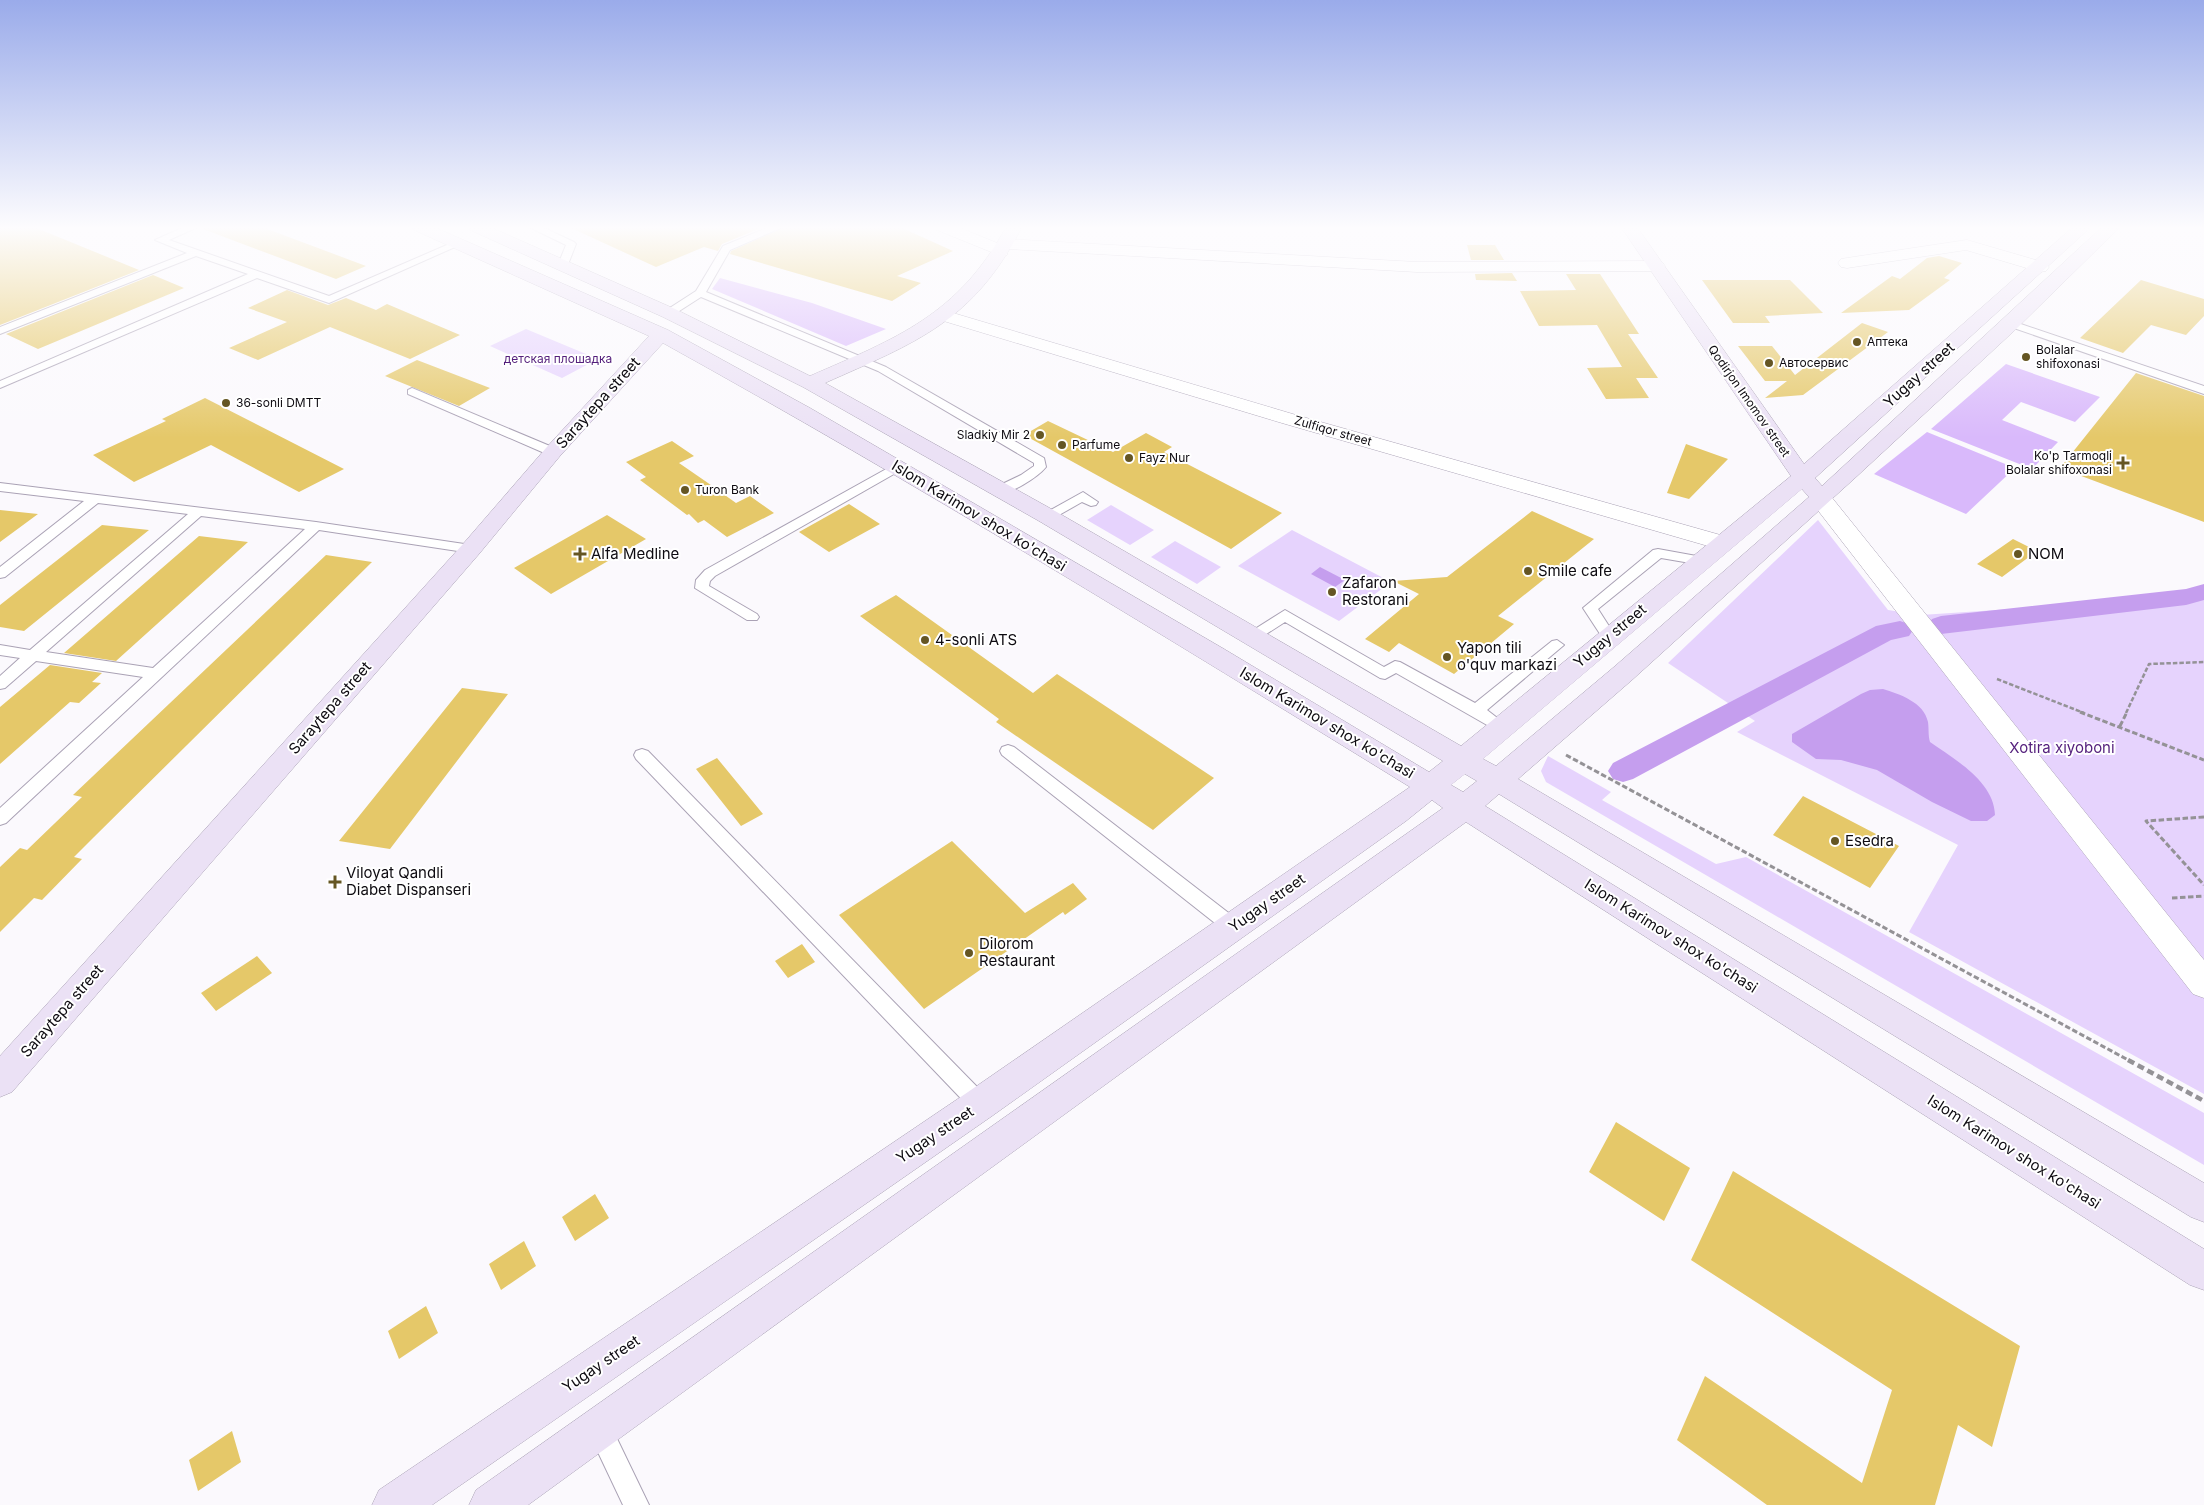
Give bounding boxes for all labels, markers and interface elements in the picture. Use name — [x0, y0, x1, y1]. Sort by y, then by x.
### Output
place label: Аптека — [1867, 334, 1908, 349]
marker: Аптека — [1851, 336, 1863, 348]
street label: Yugay street — [1879, 338, 1958, 412]
street label: Qodirjon Imomov street — [1705, 342, 1794, 460]
place label: Bolalar shifoxonasi — [2036, 342, 2100, 371]
park label: детская плошадка — [504, 351, 612, 366]
marker: Bolalar shifoxonasi — [2020, 351, 2032, 363]
street label: Saraytepa street — [552, 353, 644, 452]
place label: Автосервис — [1779, 355, 1849, 370]
marker: Автосервис — [1763, 357, 1775, 369]
place label: 36-sonli DMTT — [236, 395, 321, 410]
marker: 36-sonli DMTT — [220, 397, 232, 409]
street label: Zulfiqor street — [1293, 412, 1374, 449]
place label: Sladkiy Mir 2 — [957, 427, 1030, 442]
marker: Sladkiy Mir 2 — [1034, 429, 1046, 441]
place label: Parfume — [1072, 437, 1120, 452]
marker: Parfume — [1056, 439, 1068, 451]
place label: Ko'p Tarmoqli Bolalar shifoxonasi — [2006, 448, 2112, 477]
place label: Fayz Nur — [1139, 450, 1190, 465]
marker: Fayz Nur — [1123, 452, 1135, 464]
street label: Islom Karimov shox ko'chasi — [888, 456, 1070, 575]
marker: Ko'p Tarmoqli Bolalar shifoxonasi — [2116, 456, 2130, 470]
place label: Turon Bank — [695, 482, 760, 497]
marker: Turon Bank — [679, 484, 691, 496]
place label: Alfa Medline — [591, 544, 679, 563]
place label: NOM — [2028, 544, 2064, 563]
marker: Alfa Medline — [573, 547, 587, 561]
marker: NOM — [2012, 548, 2024, 560]
place label: Smile cafe — [1538, 561, 1612, 580]
marker: Smile cafe — [1522, 565, 1534, 577]
place label: Zafaron Restorani — [1342, 573, 1408, 609]
marker: Zafaron Restorani — [1326, 586, 1338, 598]
street label: Yugay street — [1569, 600, 1650, 672]
place label: 4-sonli ATS — [935, 630, 1017, 649]
marker: 4-sonli ATS — [919, 634, 931, 646]
place label: Yapon tili o'quv markazi — [1457, 638, 1557, 674]
marker: Yapon tili o'quv markazi — [1441, 651, 1453, 663]
street label: Saraytepa street — [284, 657, 375, 758]
street label: Islom Karimov shox ko'chasi — [1236, 663, 1418, 782]
park label: Xotira xiyoboni — [2009, 738, 2115, 757]
place label: Esedra — [1845, 831, 1894, 850]
marker: Esedra — [1829, 835, 1841, 847]
place label: Viloyat Qandli Diabet Dispanseri — [346, 863, 471, 899]
street label: Yugay street — [1225, 869, 1309, 936]
street label: Islom Karimov shox ko'chasi — [1581, 874, 1761, 997]
marker: Viloyat Qandli Diabet Dispanseri — [328, 875, 342, 889]
place label: Dilorom Restaurant — [979, 934, 1055, 970]
marker: Dilorom Restaurant — [963, 947, 975, 959]
street label: Saraytepa street — [16, 960, 107, 1061]
street label: Islom Karimov shox ko'chasi — [1924, 1090, 2104, 1213]
street label: Yugay street — [892, 1102, 977, 1167]
street label: Yugay street — [558, 1331, 643, 1396]

